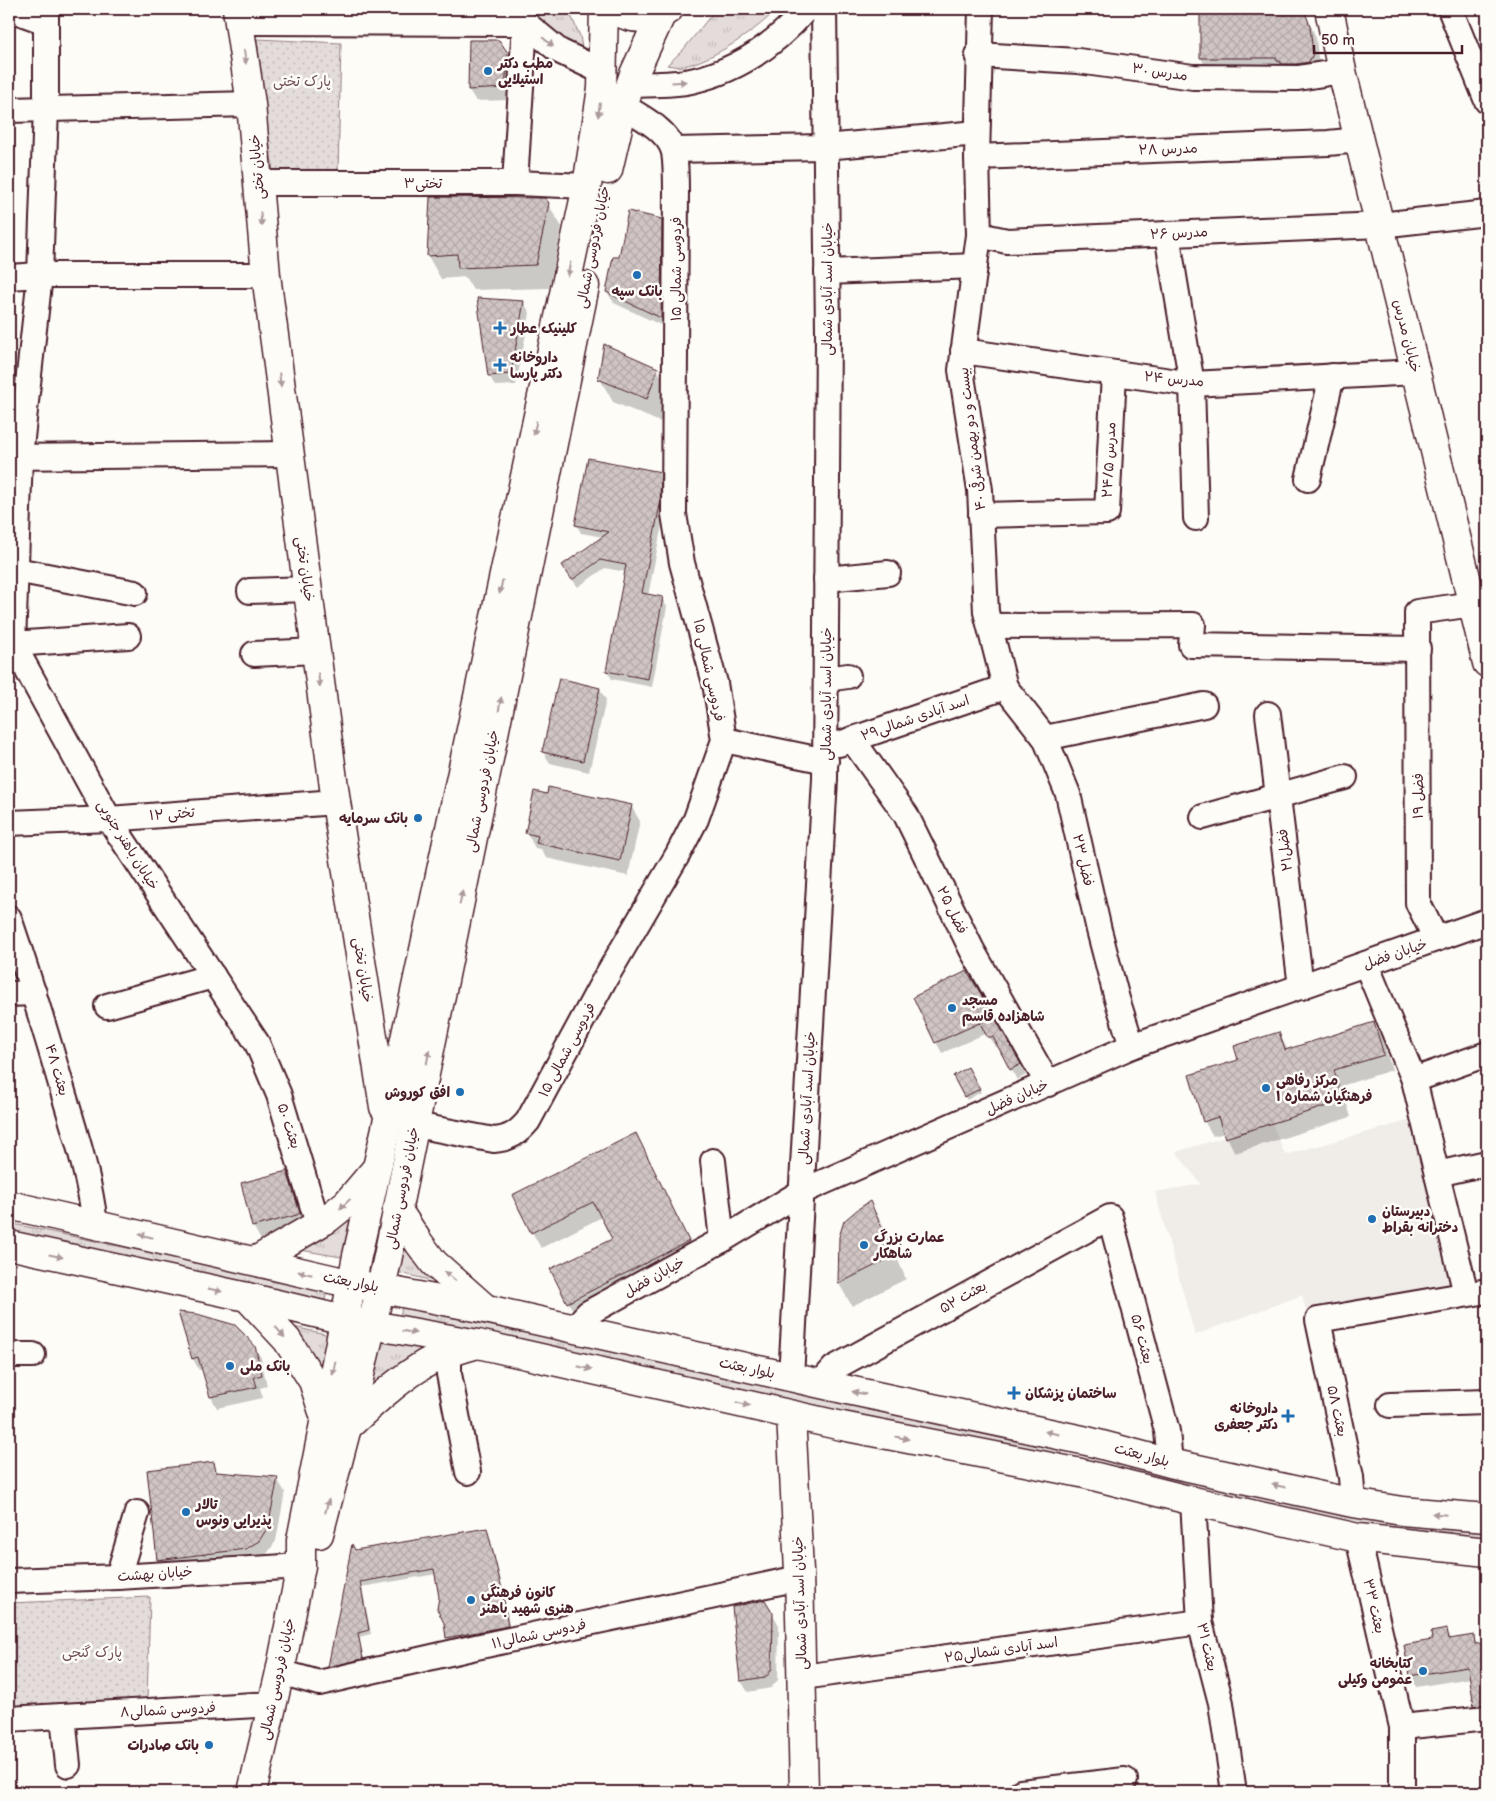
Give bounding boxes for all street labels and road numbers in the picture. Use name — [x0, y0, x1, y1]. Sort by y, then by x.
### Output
street label: مدرس ۳۰ — [1131, 60, 1189, 84]
street label: خیابان تختی — [246, 134, 268, 200]
street label: مدرس ۲۸ — [1138, 139, 1198, 159]
street label: تختی۳ — [404, 175, 443, 192]
street label: خیابان فردوسی شمالی — [573, 184, 613, 310]
street label: فردوسی شمالی ۱۵ — [668, 217, 685, 321]
street label: خیابان اسد آبادی شمالی — [819, 222, 836, 356]
street label: مدرس ۲۶ — [1150, 223, 1208, 243]
street label: خیابان مدرس — [1390, 298, 1424, 374]
street label: بیست و دو بهمن شرقی ۴۰ — [955, 366, 989, 512]
street label: مدرس ۲۴ — [1143, 368, 1205, 390]
street label: مدرس ۲۴/۵ — [1099, 422, 1119, 498]
street label: خیابان تختی — [292, 535, 318, 603]
street label: فردوسی شمالی ۱۵ — [690, 617, 728, 723]
street label: خیابان اسد آبادی شمالی — [818, 627, 835, 761]
street label: اسد آبادی شمالی۲۹ — [859, 691, 971, 745]
street label: خیابان فردوسی شمالی — [462, 728, 502, 854]
street label: فضل ۱۹ — [1410, 773, 1427, 819]
street label: خیابان باهنر جنوبی — [93, 797, 162, 894]
street label: تختی ۱۲ — [149, 804, 196, 824]
street label: فضل۲۱ — [1274, 828, 1296, 872]
street label: فضل ۲۳ — [1069, 832, 1097, 888]
street label: فضل ۲۵ — [933, 883, 971, 937]
street label: خیابان فضل — [1361, 935, 1429, 973]
street label: خیابان تختی — [349, 936, 377, 1004]
street label: فردوسی شمالی ۱۵ — [535, 1000, 599, 1100]
street label: خیابان اسد آبادی شمالی — [795, 1031, 819, 1165]
street label: بعثت ۴۸ — [42, 1042, 72, 1098]
street label: خیابان فضل — [983, 1076, 1051, 1118]
street label: بعثت ۵۰ — [274, 1101, 304, 1151]
street label: خیابان فردوسی شمالی — [382, 1125, 422, 1251]
street label: خیابان فضل — [621, 1253, 687, 1301]
street label: بلوار بعثت — [322, 1268, 380, 1296]
street label: بعثت ۵۲ — [936, 1277, 990, 1317]
street label: بعثت ۵۶ — [1127, 1312, 1157, 1366]
street label: بلوار بعثت — [718, 1354, 776, 1382]
street label: بعثت ۵۸ — [1323, 1384, 1351, 1438]
street label: بلوار بعثت — [1113, 1439, 1171, 1471]
street label: خیابان اسد آبادی شمالی — [789, 1536, 811, 1670]
street label: خیابان بهشت — [117, 1563, 193, 1585]
street label: بعثت ۳۳ — [1359, 1577, 1389, 1635]
street label: خیابان فردوسی شمالی — [256, 1616, 298, 1742]
street label: فردوسی شمالی۱۱ — [490, 1616, 588, 1652]
street label: بعثت ۳۱ — [1193, 1621, 1221, 1673]
street label: اسد آبادی شمالی۲۵ — [943, 1634, 1059, 1666]
street label: فردوسی شمالی۸ — [120, 1699, 216, 1721]

